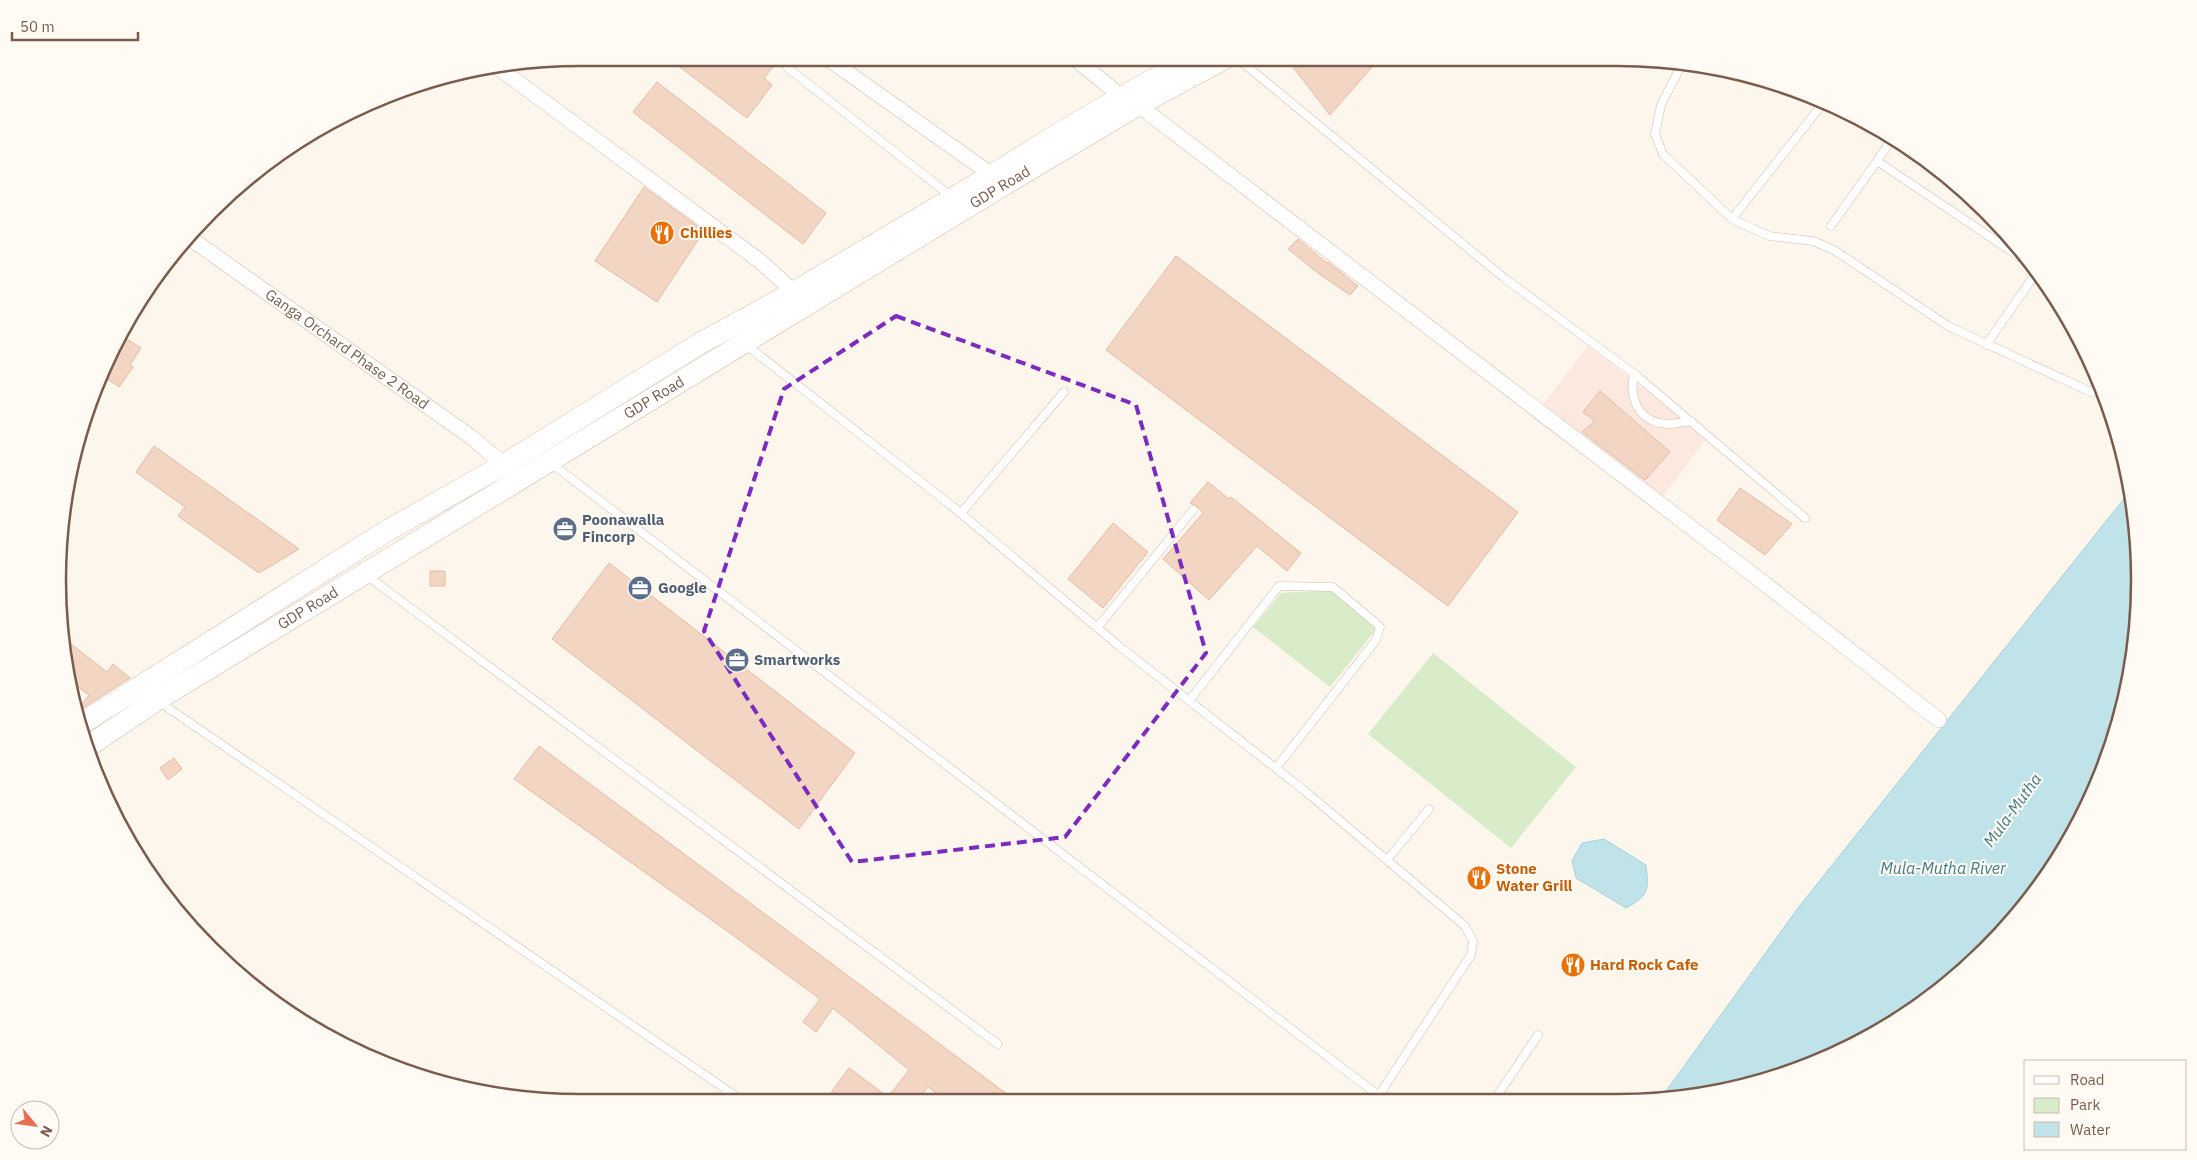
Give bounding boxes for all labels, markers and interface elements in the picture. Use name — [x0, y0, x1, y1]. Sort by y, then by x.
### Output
scale bar — [12, 10, 139, 42]
text: 50 m — [20, 17, 55, 36]
street label: GDP Road — [966, 161, 1034, 213]
restaurant icon: Chillies — [649, 220, 675, 246]
place label: Chillies — [680, 223, 733, 242]
street label: Ganga Orchard Phase 2 Road — [262, 284, 433, 413]
street label: GDP Road — [620, 372, 688, 423]
place label: Poonawalla Fincorp — [582, 510, 665, 546]
office icon: Poonawalla Fincorp — [552, 516, 578, 542]
office icon: Google — [627, 575, 653, 601]
place label: Google — [658, 578, 707, 597]
street label: GDP Road — [274, 582, 342, 633]
office icon: Smartworks — [724, 647, 750, 673]
place label: Smartworks — [754, 650, 841, 669]
water label: Mula-Mutha — [1979, 769, 2045, 851]
water label: Mula-Mutha River — [1880, 858, 2007, 878]
place label: Stone Water Grill — [1496, 859, 1573, 895]
restaurant icon: Stone Water Grill — [1466, 865, 1492, 891]
restaurant icon: Hard Rock Cafe — [1560, 952, 1586, 978]
place label: Hard Rock Cafe — [1590, 955, 1698, 974]
legend — [2024, 1060, 2187, 1150]
text: Road — [2070, 1070, 2105, 1089]
text: Park — [2070, 1095, 2100, 1114]
north arrow — [10, 1100, 60, 1150]
text: Water — [2070, 1120, 2111, 1139]
text: N — [36, 1123, 57, 1140]

